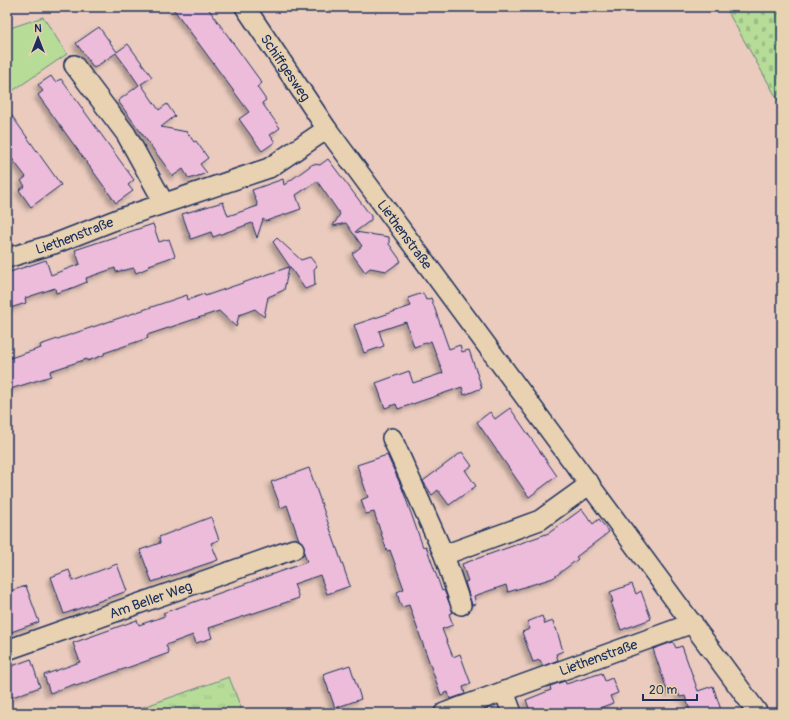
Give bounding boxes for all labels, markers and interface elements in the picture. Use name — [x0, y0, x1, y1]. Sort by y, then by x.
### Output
north arrow — [18, 18, 58, 58]
text: N — [34, 22, 42, 35]
street label: Schiffgesweg — [257, 31, 314, 104]
street label: Liethenstraße — [374, 196, 436, 272]
street label: Liethenstraße — [33, 213, 116, 258]
street label: Am Beller Weg — [107, 577, 194, 622]
street label: Liethenstraße — [557, 635, 640, 679]
scale bar — [643, 676, 697, 702]
text: 20 m — [649, 683, 678, 698]

